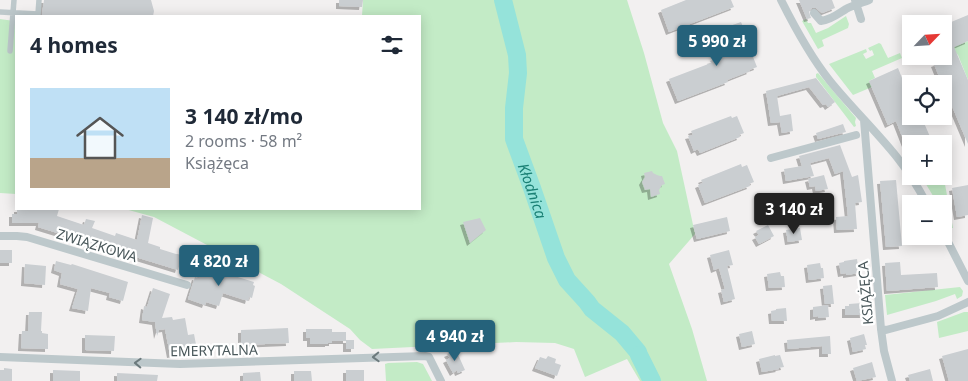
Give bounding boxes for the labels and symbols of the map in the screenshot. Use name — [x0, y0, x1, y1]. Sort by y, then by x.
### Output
north arrow — [902, 15, 952, 65]
pin: 5 990 zł — [665, 24, 769, 67]
water label: Kłodnica — [514, 160, 552, 221]
pin: 3 140 zł — [742, 192, 846, 235]
street label: ZWIĄZKOWA — [54, 224, 140, 266]
pin: 4 820 zł — [167, 244, 271, 287]
street label: KSIĄŻĘCA — [853, 260, 877, 326]
pin: 4 940 zł — [403, 320, 507, 362]
street label: EMERYTALNA — [170, 340, 258, 360]
one-way arrow — [372, 352, 380, 362]
one-way arrow — [134, 357, 142, 368]

